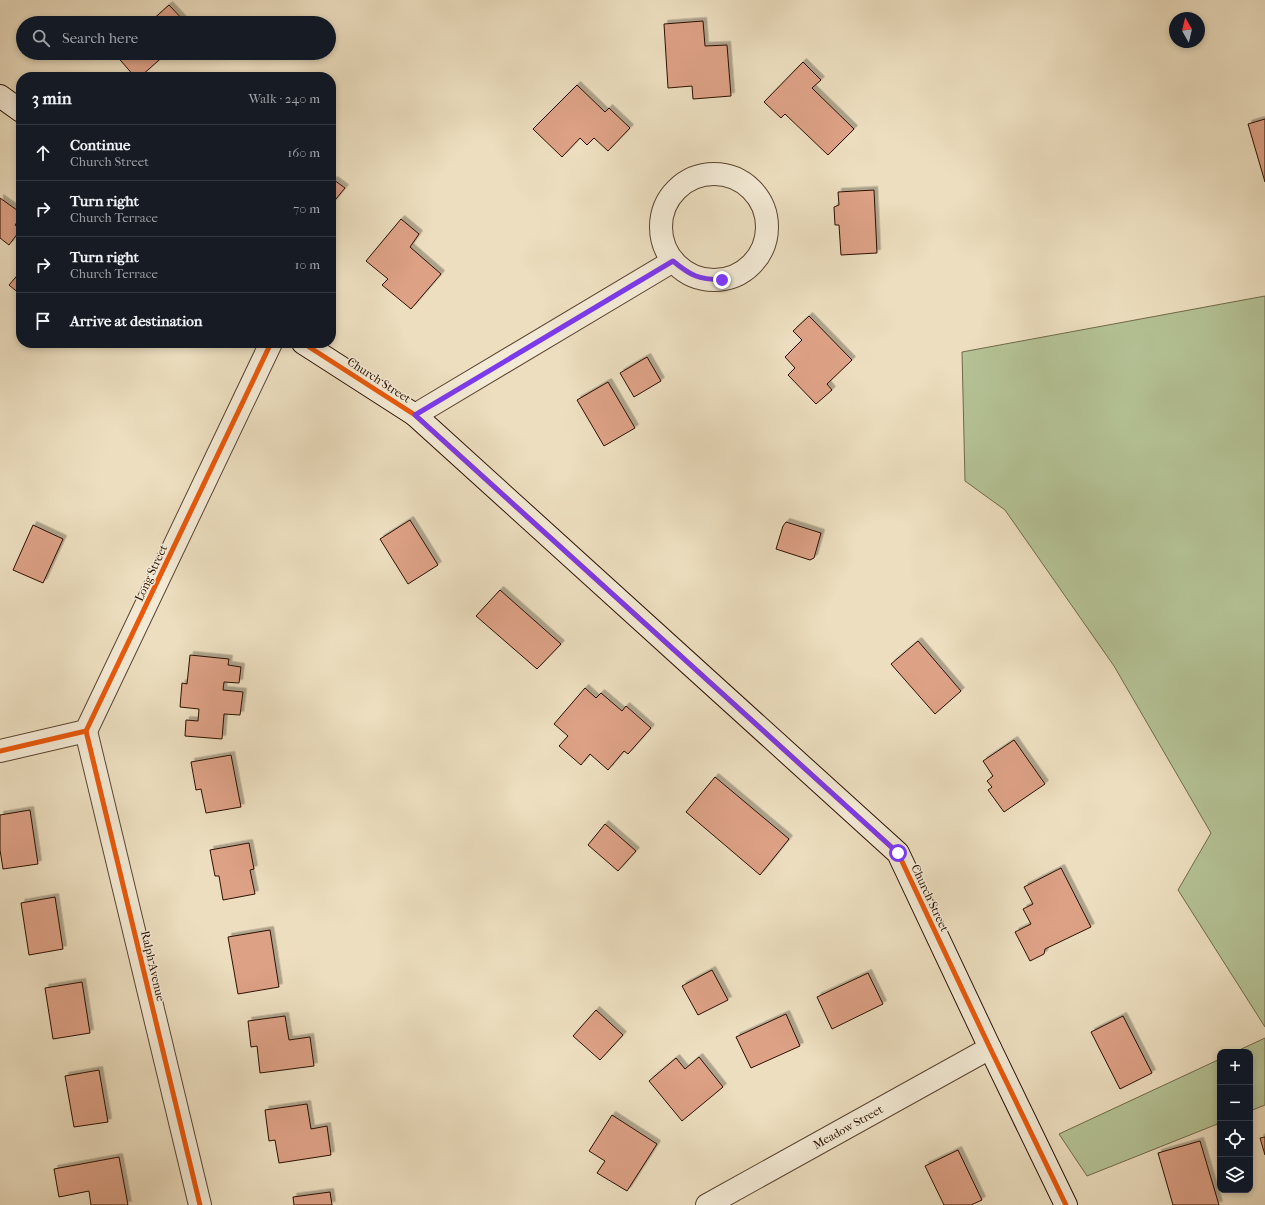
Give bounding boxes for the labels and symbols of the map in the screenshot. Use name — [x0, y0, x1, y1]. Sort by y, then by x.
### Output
north arrow — [1169, 12, 1205, 48]
route end — [713, 271, 731, 289]
street label: Church Street — [345, 354, 414, 406]
street label: Long Street — [132, 542, 171, 604]
route start — [889, 844, 907, 862]
street label: Church Street — [908, 862, 952, 935]
street label: Ralph Avenue — [138, 929, 168, 1003]
street label: Meadow Street — [811, 1102, 886, 1152]

